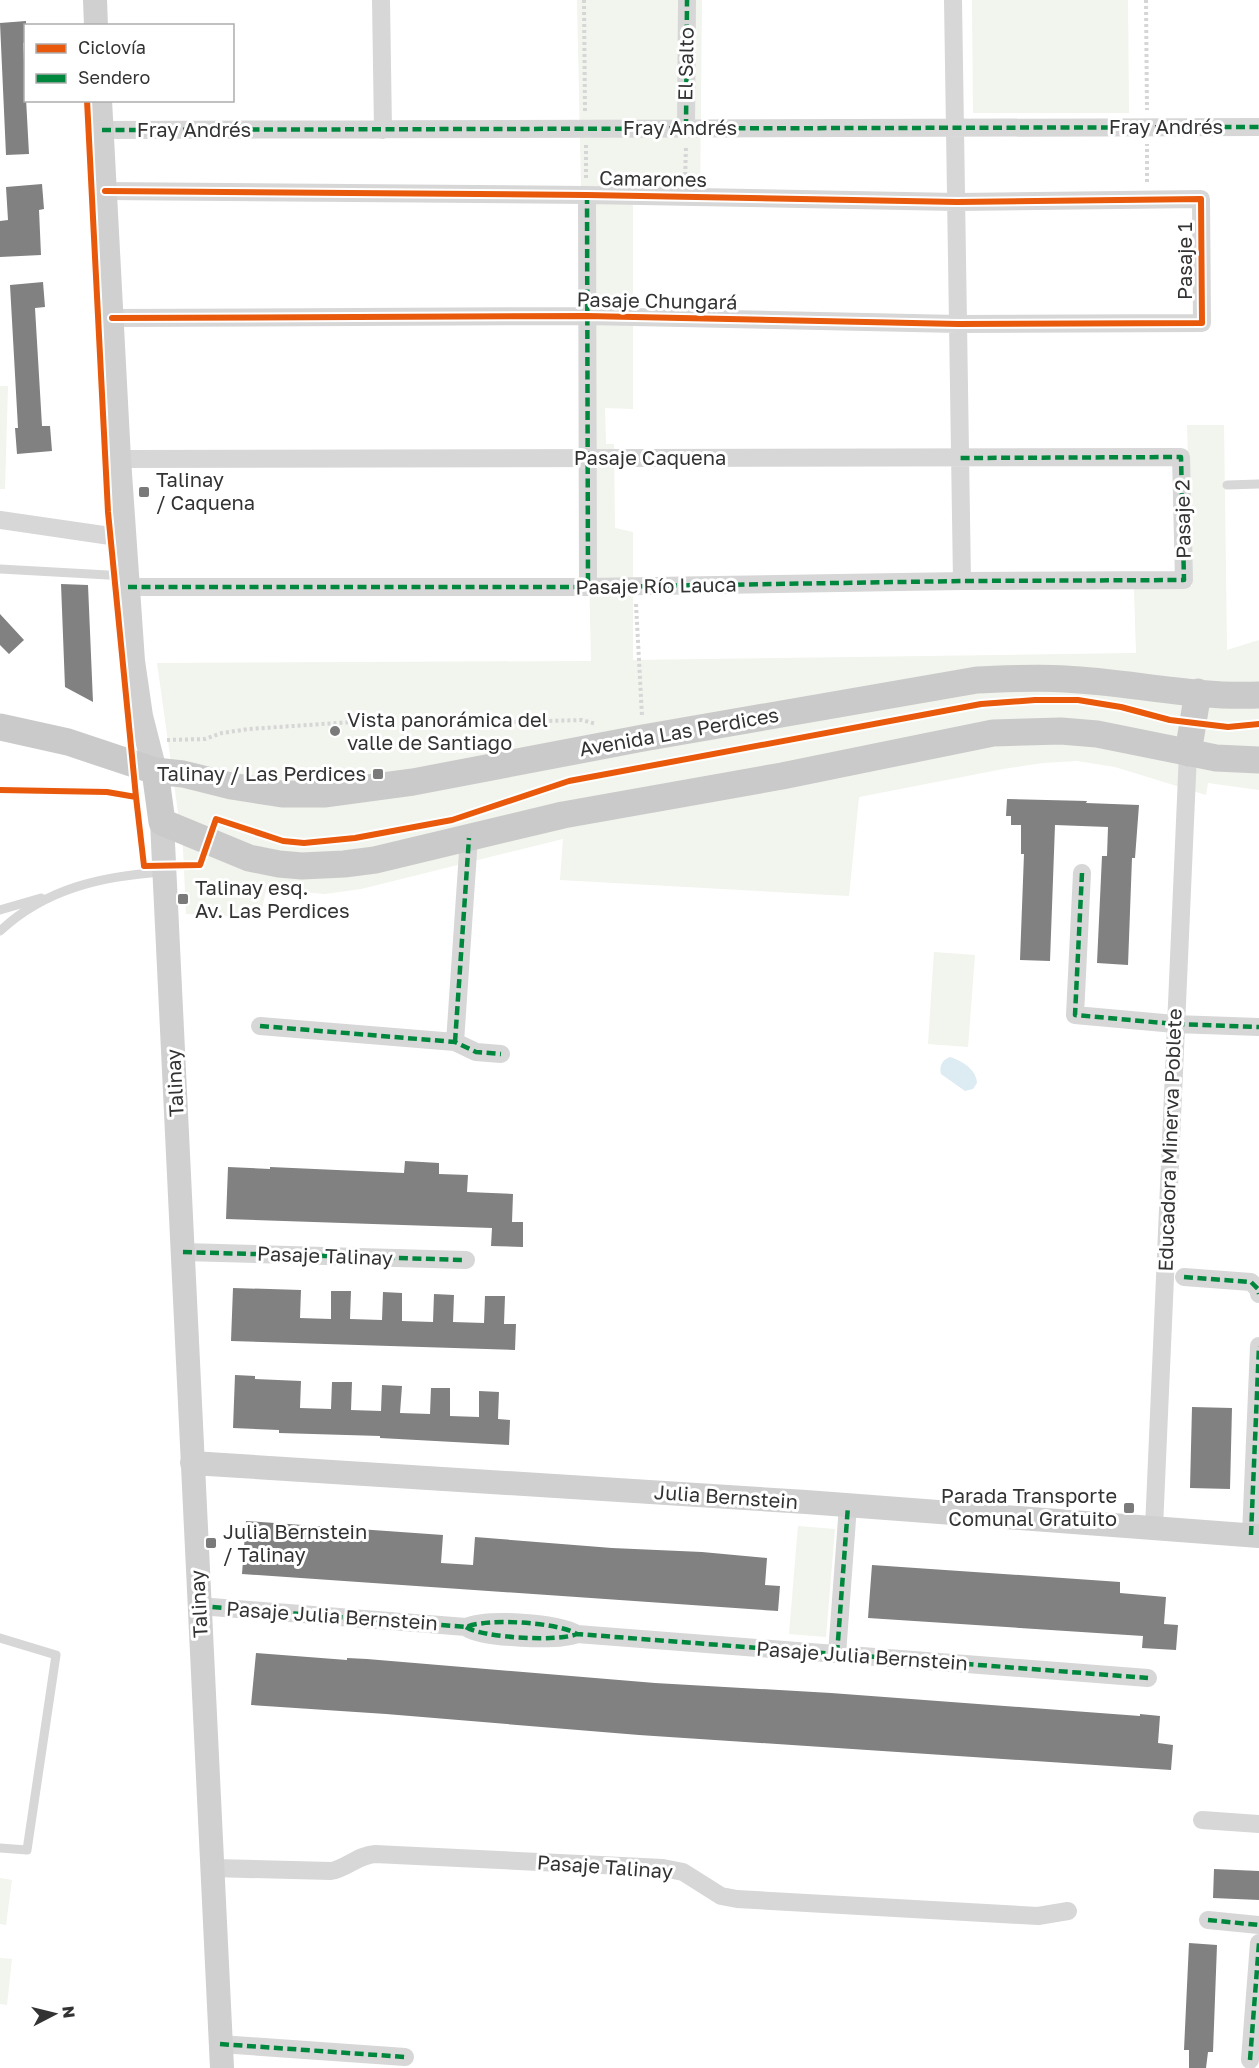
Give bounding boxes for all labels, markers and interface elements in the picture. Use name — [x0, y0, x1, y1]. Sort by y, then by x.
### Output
legend — [24, 24, 234, 102]
street label: El Salto — [672, 27, 698, 101]
text: Ciclovía — [78, 36, 146, 58]
text: Sendero — [78, 66, 150, 88]
street label: Fray Andrés — [1109, 114, 1223, 138]
street label: Fray Andrés — [623, 115, 737, 139]
street label: Fray Andrés — [137, 117, 251, 141]
street label: Camarones — [599, 165, 707, 191]
street label: Pasaje 1 — [1172, 222, 1196, 300]
street label: Pasaje Chungará — [576, 287, 738, 313]
street label: Pasaje Caquena — [574, 445, 726, 469]
place label: Talinay / Caquena — [156, 467, 255, 514]
street label: Pasaje 2 — [1169, 479, 1195, 559]
marker: Talinay / Caquena — [137, 485, 151, 499]
street label: Pasaje Río Lauca — [575, 572, 737, 598]
street label: Avenida Las Perdices — [577, 702, 780, 760]
place label: Vista panorámica del valle de Santiago — [347, 707, 548, 754]
marker: Vista panorámica del valle de Santiago — [328, 724, 342, 738]
place label: Talinay / Las Perdices — [157, 761, 366, 785]
marker: Talinay / Las Perdices — [371, 767, 385, 781]
place label: Talinay esq. Av. Las Perdices — [195, 875, 350, 922]
marker: Talinay esq. Av. Las Perdices — [176, 892, 190, 906]
street label: Educadora Minerva Poblete — [1152, 1008, 1186, 1272]
street label: Talinay — [160, 1048, 188, 1118]
street label: Pasaje Talinay — [257, 1241, 393, 1269]
street label: Julia Bernstein — [653, 1479, 799, 1513]
place label: Parada Transporte Comunal Gratuito — [941, 1483, 1117, 1530]
marker: Parada Transporte Comunal Gratuito — [1122, 1501, 1136, 1515]
place label: Julia Bernstein / Talinay — [223, 1519, 367, 1566]
marker: Julia Bernstein / Talinay — [204, 1536, 218, 1550]
street label: Talinay — [184, 1569, 212, 1639]
street label: Pasaje Julia Bernstein — [225, 1596, 439, 1634]
street label: Pasaje Julia Bernstein — [755, 1636, 969, 1674]
street label: Pasaje Talinay — [536, 1849, 674, 1883]
north arrow — [24, 1984, 84, 2044]
text: N — [58, 2005, 80, 2019]

